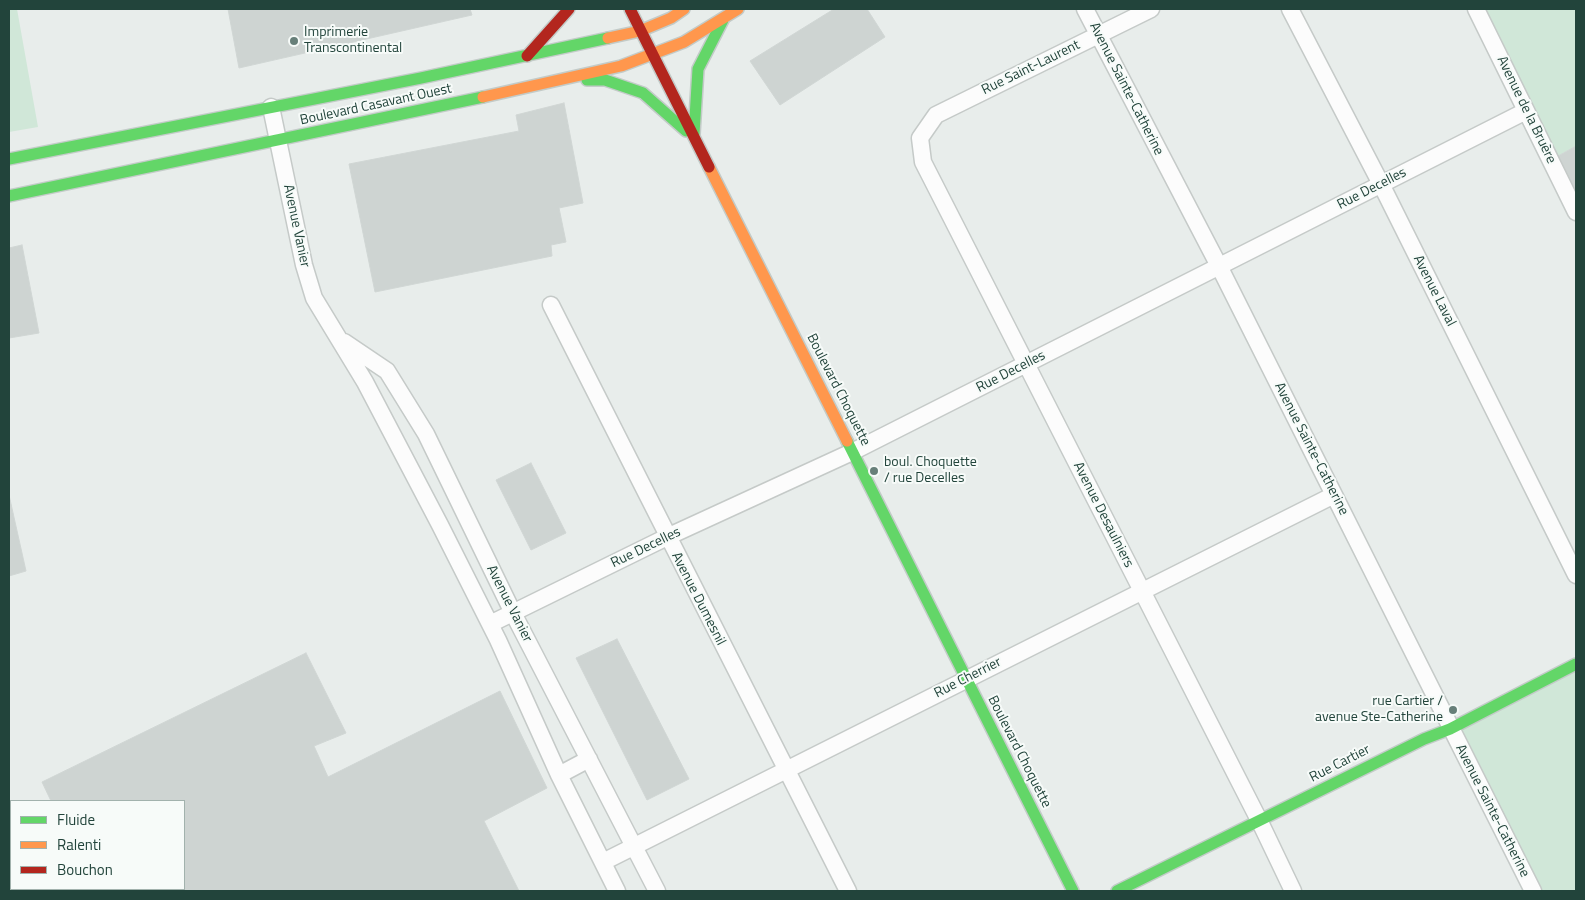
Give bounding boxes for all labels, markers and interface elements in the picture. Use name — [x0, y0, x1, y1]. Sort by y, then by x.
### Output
street label: Avenue Sainte-Catherine — [1085, 20, 1167, 158]
place label: Imprimerie Transcontinental — [304, 25, 402, 58]
marker: Imprimerie Transcontinental — [288, 35, 300, 47]
street label: Rue Saint-Laurent — [979, 37, 1083, 99]
street label: Avenue de la Bruère — [1493, 54, 1559, 166]
street label: Boulevard Casavant Ouest — [299, 81, 453, 129]
street label: Rue Decelles — [1335, 164, 1409, 214]
street label: Avenue Vanier — [279, 183, 313, 269]
street label: Avenue Laval — [1409, 253, 1459, 329]
street label: Boulevard Choquette — [802, 331, 874, 449]
street label: Rue Decelles — [974, 347, 1048, 397]
street label: Avenue Sainte-Catherine — [1270, 380, 1352, 518]
place label: boul. Choquette / rue Decelles — [884, 455, 977, 488]
street label: Avenue Desaulniers — [1069, 459, 1137, 571]
marker: boul. Choquette / rue Decelles — [868, 465, 880, 477]
street label: Rue Decelles — [608, 524, 684, 572]
street label: Avenue Dumesnil — [667, 550, 729, 648]
street label: Avenue Vanier — [482, 563, 536, 645]
street label: Rue Cherrier — [932, 654, 1004, 702]
street label: Boulevard Choquette — [983, 693, 1055, 811]
place label: rue Cartier / avenue Ste-Catherine — [1315, 694, 1443, 726]
marker: rue Cartier / avenue Ste-Catherine — [1447, 704, 1459, 716]
street label: Rue Cartier — [1307, 742, 1373, 786]
street label: Avenue Sainte-Catherine — [1451, 742, 1533, 880]
legend — [10, 800, 185, 890]
text: Fluide — [57, 808, 95, 831]
text: Ralenti — [57, 833, 101, 856]
text: Bouchon — [57, 858, 113, 881]

